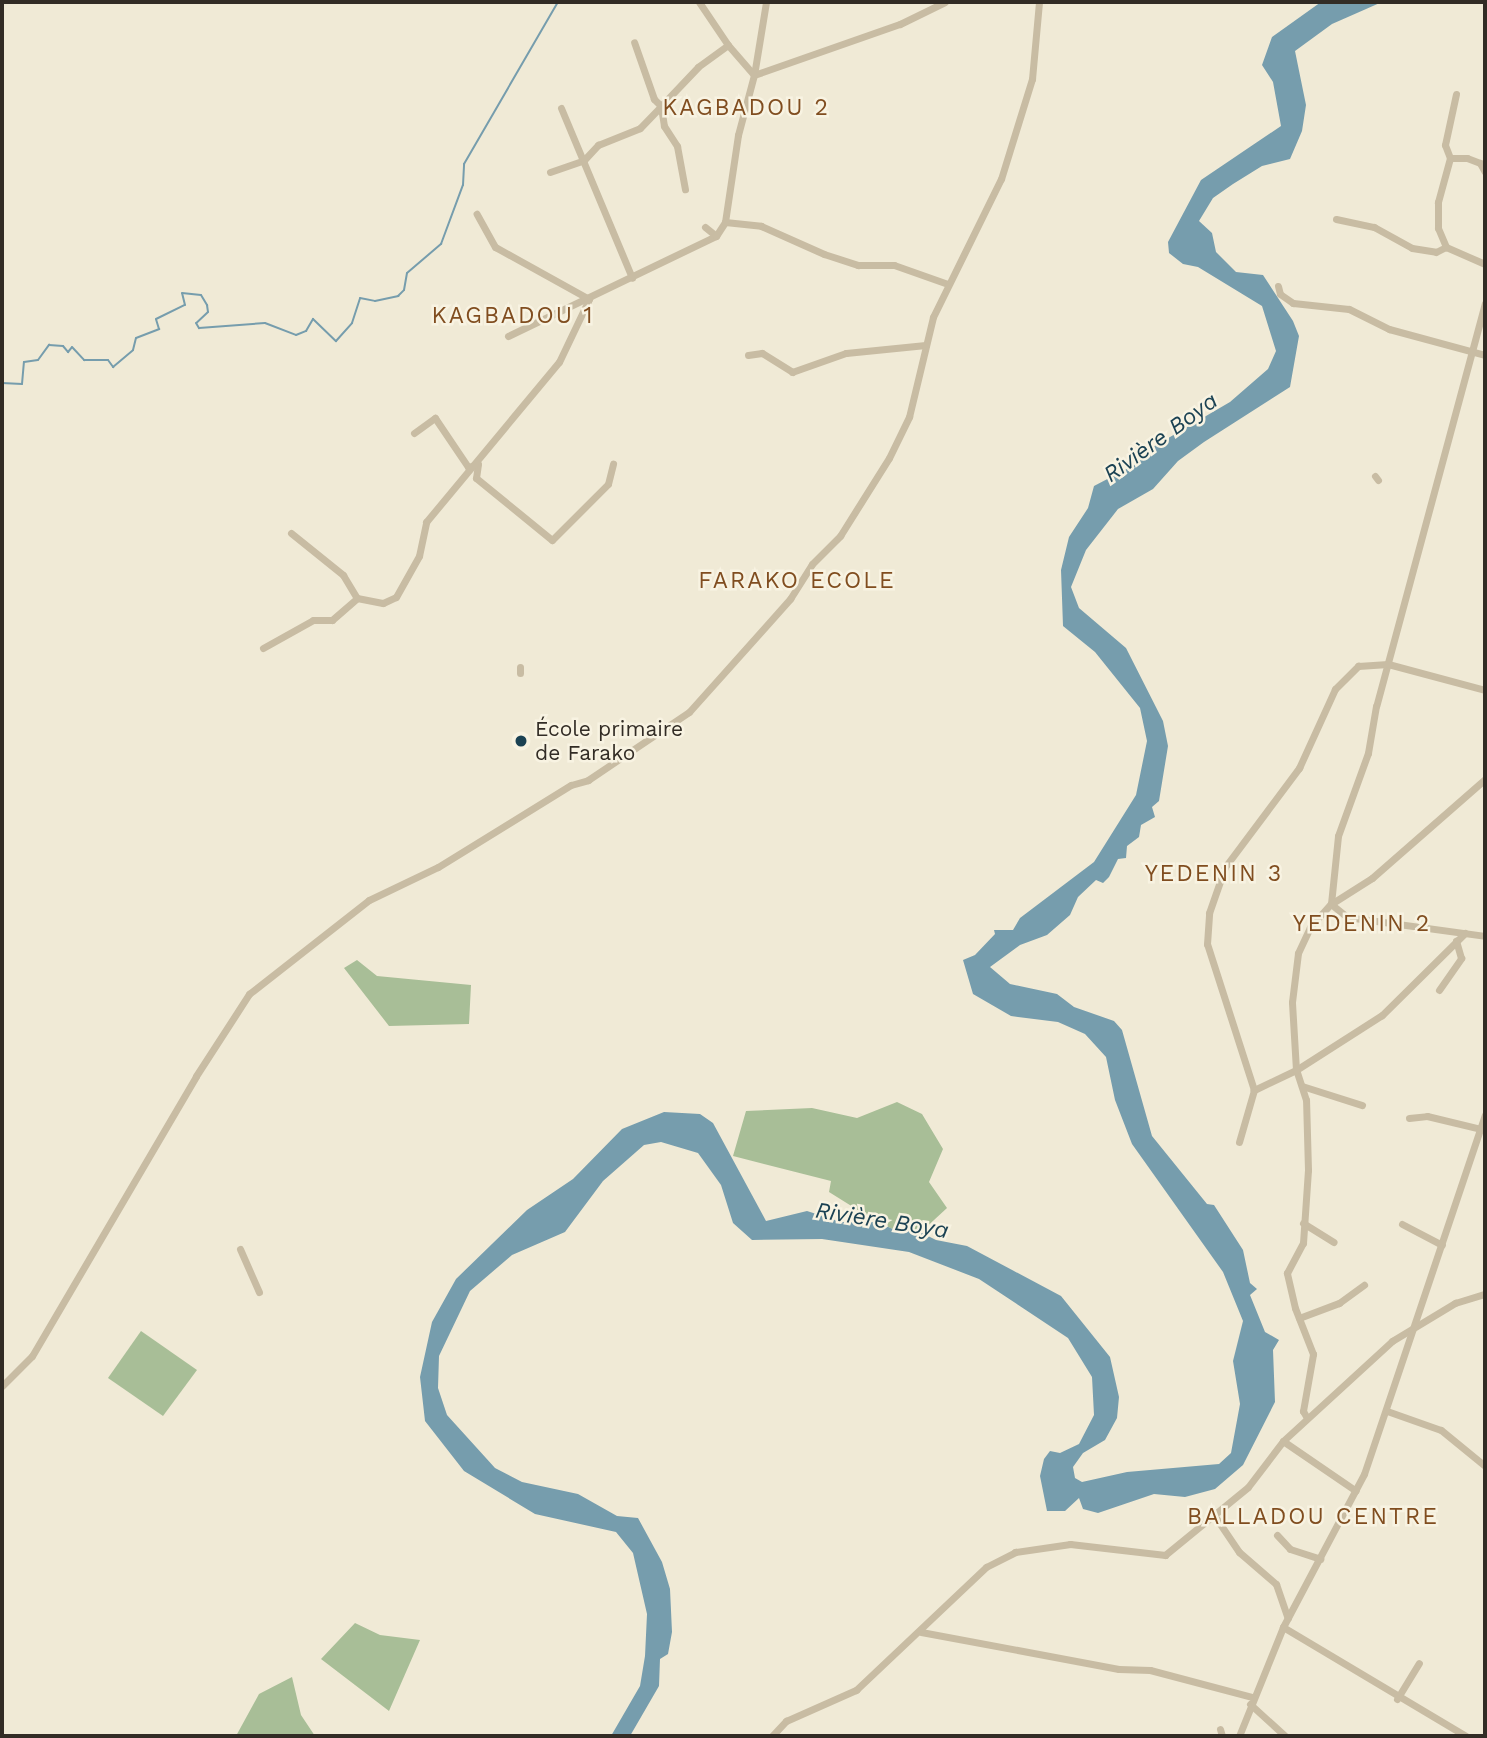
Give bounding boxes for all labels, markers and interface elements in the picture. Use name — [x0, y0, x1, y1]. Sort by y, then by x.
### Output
district label: KAGBADOU 2 — [663, 94, 829, 122]
district label: KAGBADOU 1 — [433, 302, 593, 330]
water label: Rivière Boya — [1098, 387, 1224, 489]
district label: FARAKO ECOLE — [700, 567, 894, 595]
place label: École primaire de Farako — [535, 716, 683, 766]
marker: École primaire de Farako — [513, 733, 529, 749]
district label: YEDENIN 3 — [1146, 860, 1282, 888]
district label: YEDENIN 2 — [1294, 910, 1430, 938]
water label: Rivière Boya — [813, 1197, 951, 1245]
district label: BALLADOU CENTRE — [1189, 1503, 1437, 1531]

